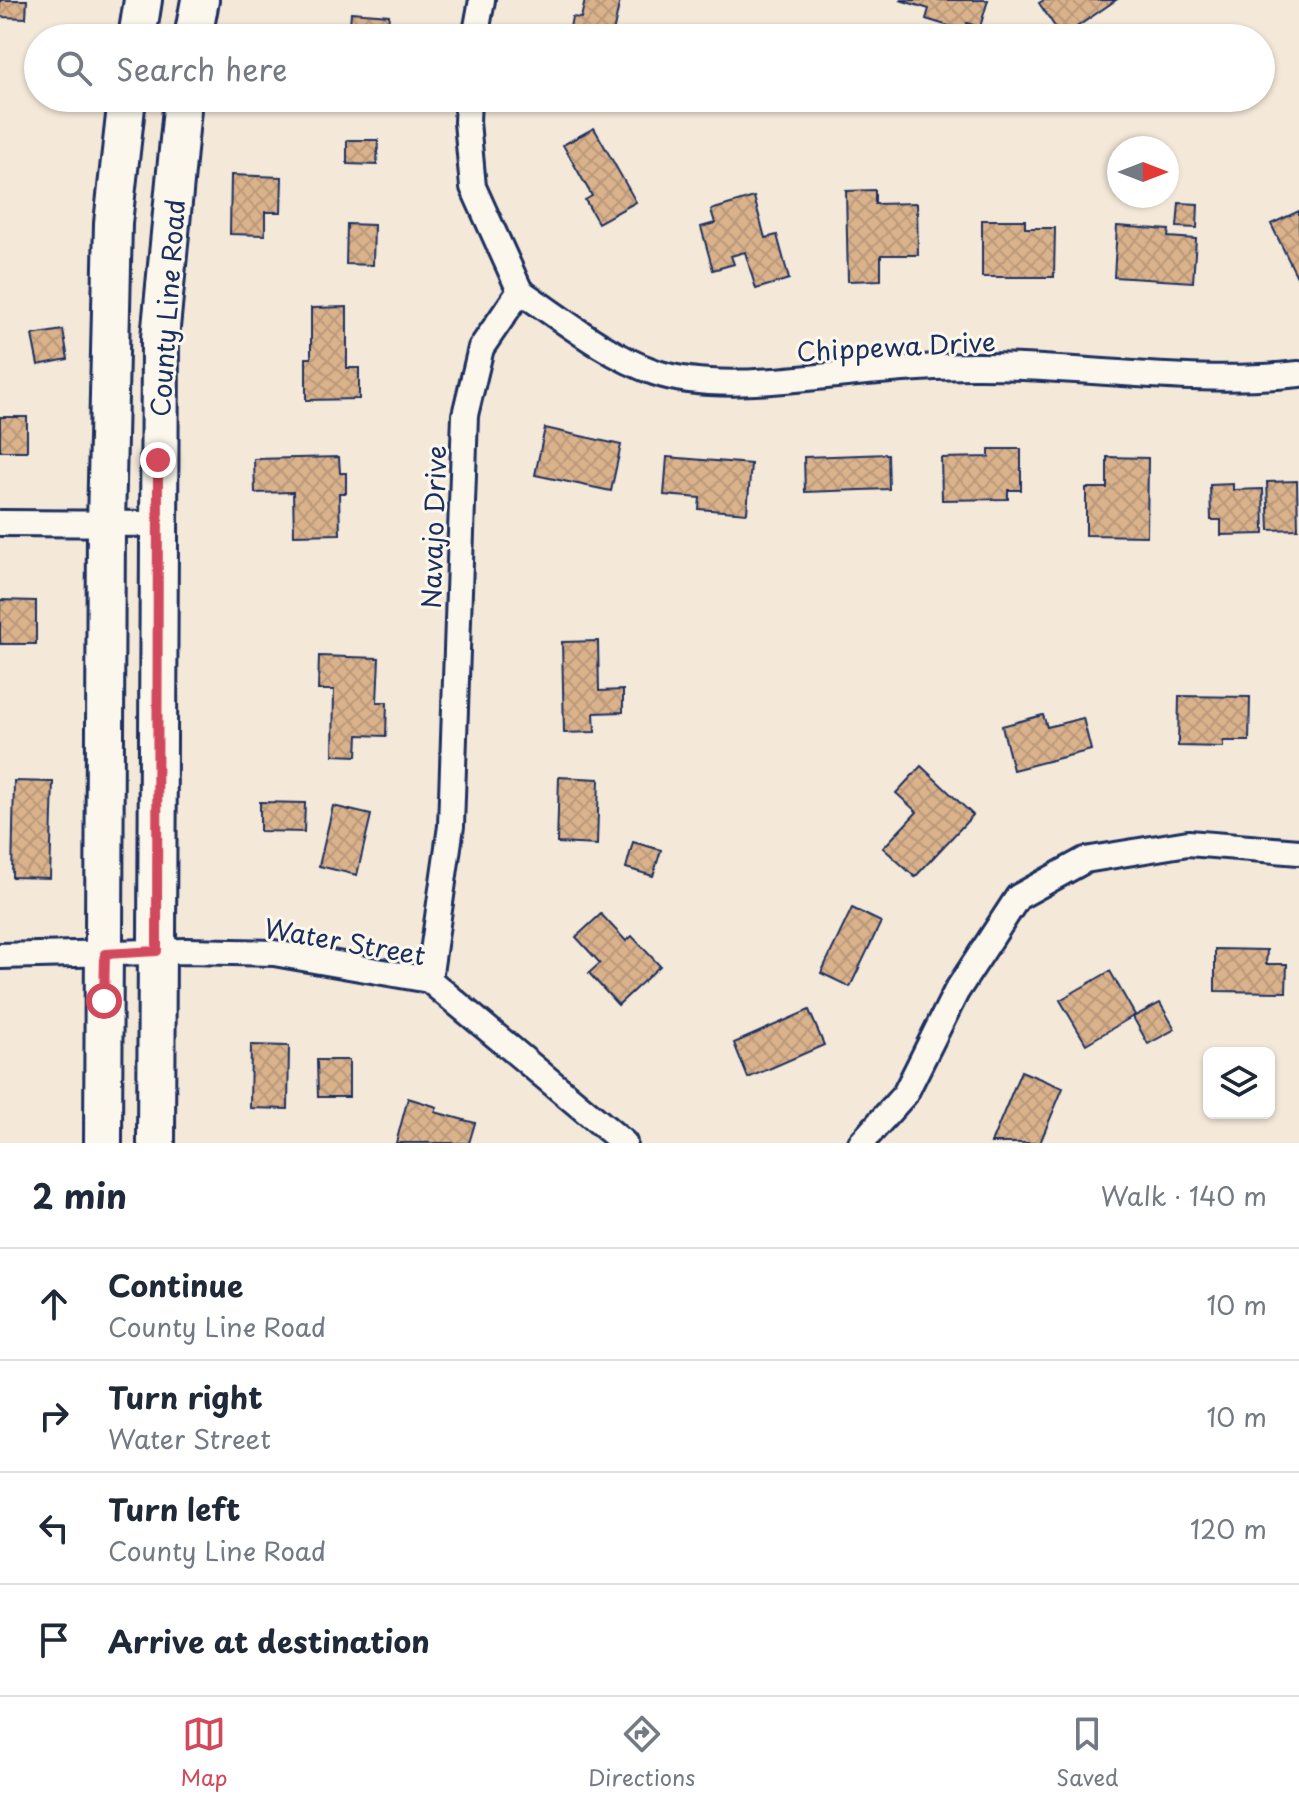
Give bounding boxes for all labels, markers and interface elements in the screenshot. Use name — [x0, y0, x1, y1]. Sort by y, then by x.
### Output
search box — [24, 24, 1275, 112]
icon: search — [52, 46, 96, 90]
text: Search here — [116, 46, 288, 91]
north arrow — [1107, 136, 1179, 208]
street label: County Line Road — [140, 198, 194, 418]
street label: Chippewa Drive — [796, 321, 996, 371]
route end — [140, 442, 176, 478]
street label: Navajo Drive — [411, 445, 455, 609]
street label: Water Street — [261, 908, 429, 974]
route start — [86, 983, 122, 1019]
map controls — [1203, 1047, 1275, 1119]
button: layers — [1203, 1047, 1275, 1119]
text: 2 min — [32, 1169, 127, 1221]
text: Walk · 140 m — [1101, 1176, 1267, 1215]
text: Continue — [108, 1262, 243, 1307]
icon: ahead — [32, 1282, 76, 1326]
text: 10 m — [1206, 1285, 1267, 1324]
text: County Line Road — [108, 1307, 326, 1346]
text: Turn right — [108, 1374, 263, 1419]
icon: right — [32, 1394, 76, 1438]
text: 10 m — [1206, 1397, 1267, 1436]
text: Water Street — [108, 1419, 271, 1458]
text: Turn left — [108, 1486, 240, 1531]
icon: left — [32, 1506, 76, 1550]
text: 120 m — [1190, 1509, 1267, 1548]
text: County Line Road — [108, 1531, 326, 1570]
icon: arrive — [32, 1618, 76, 1662]
text: Arrive at destination — [108, 1618, 430, 1663]
tab: Map — [180, 1712, 227, 1793]
tab: Directions — [588, 1712, 695, 1793]
tab: Saved — [1056, 1712, 1119, 1793]

